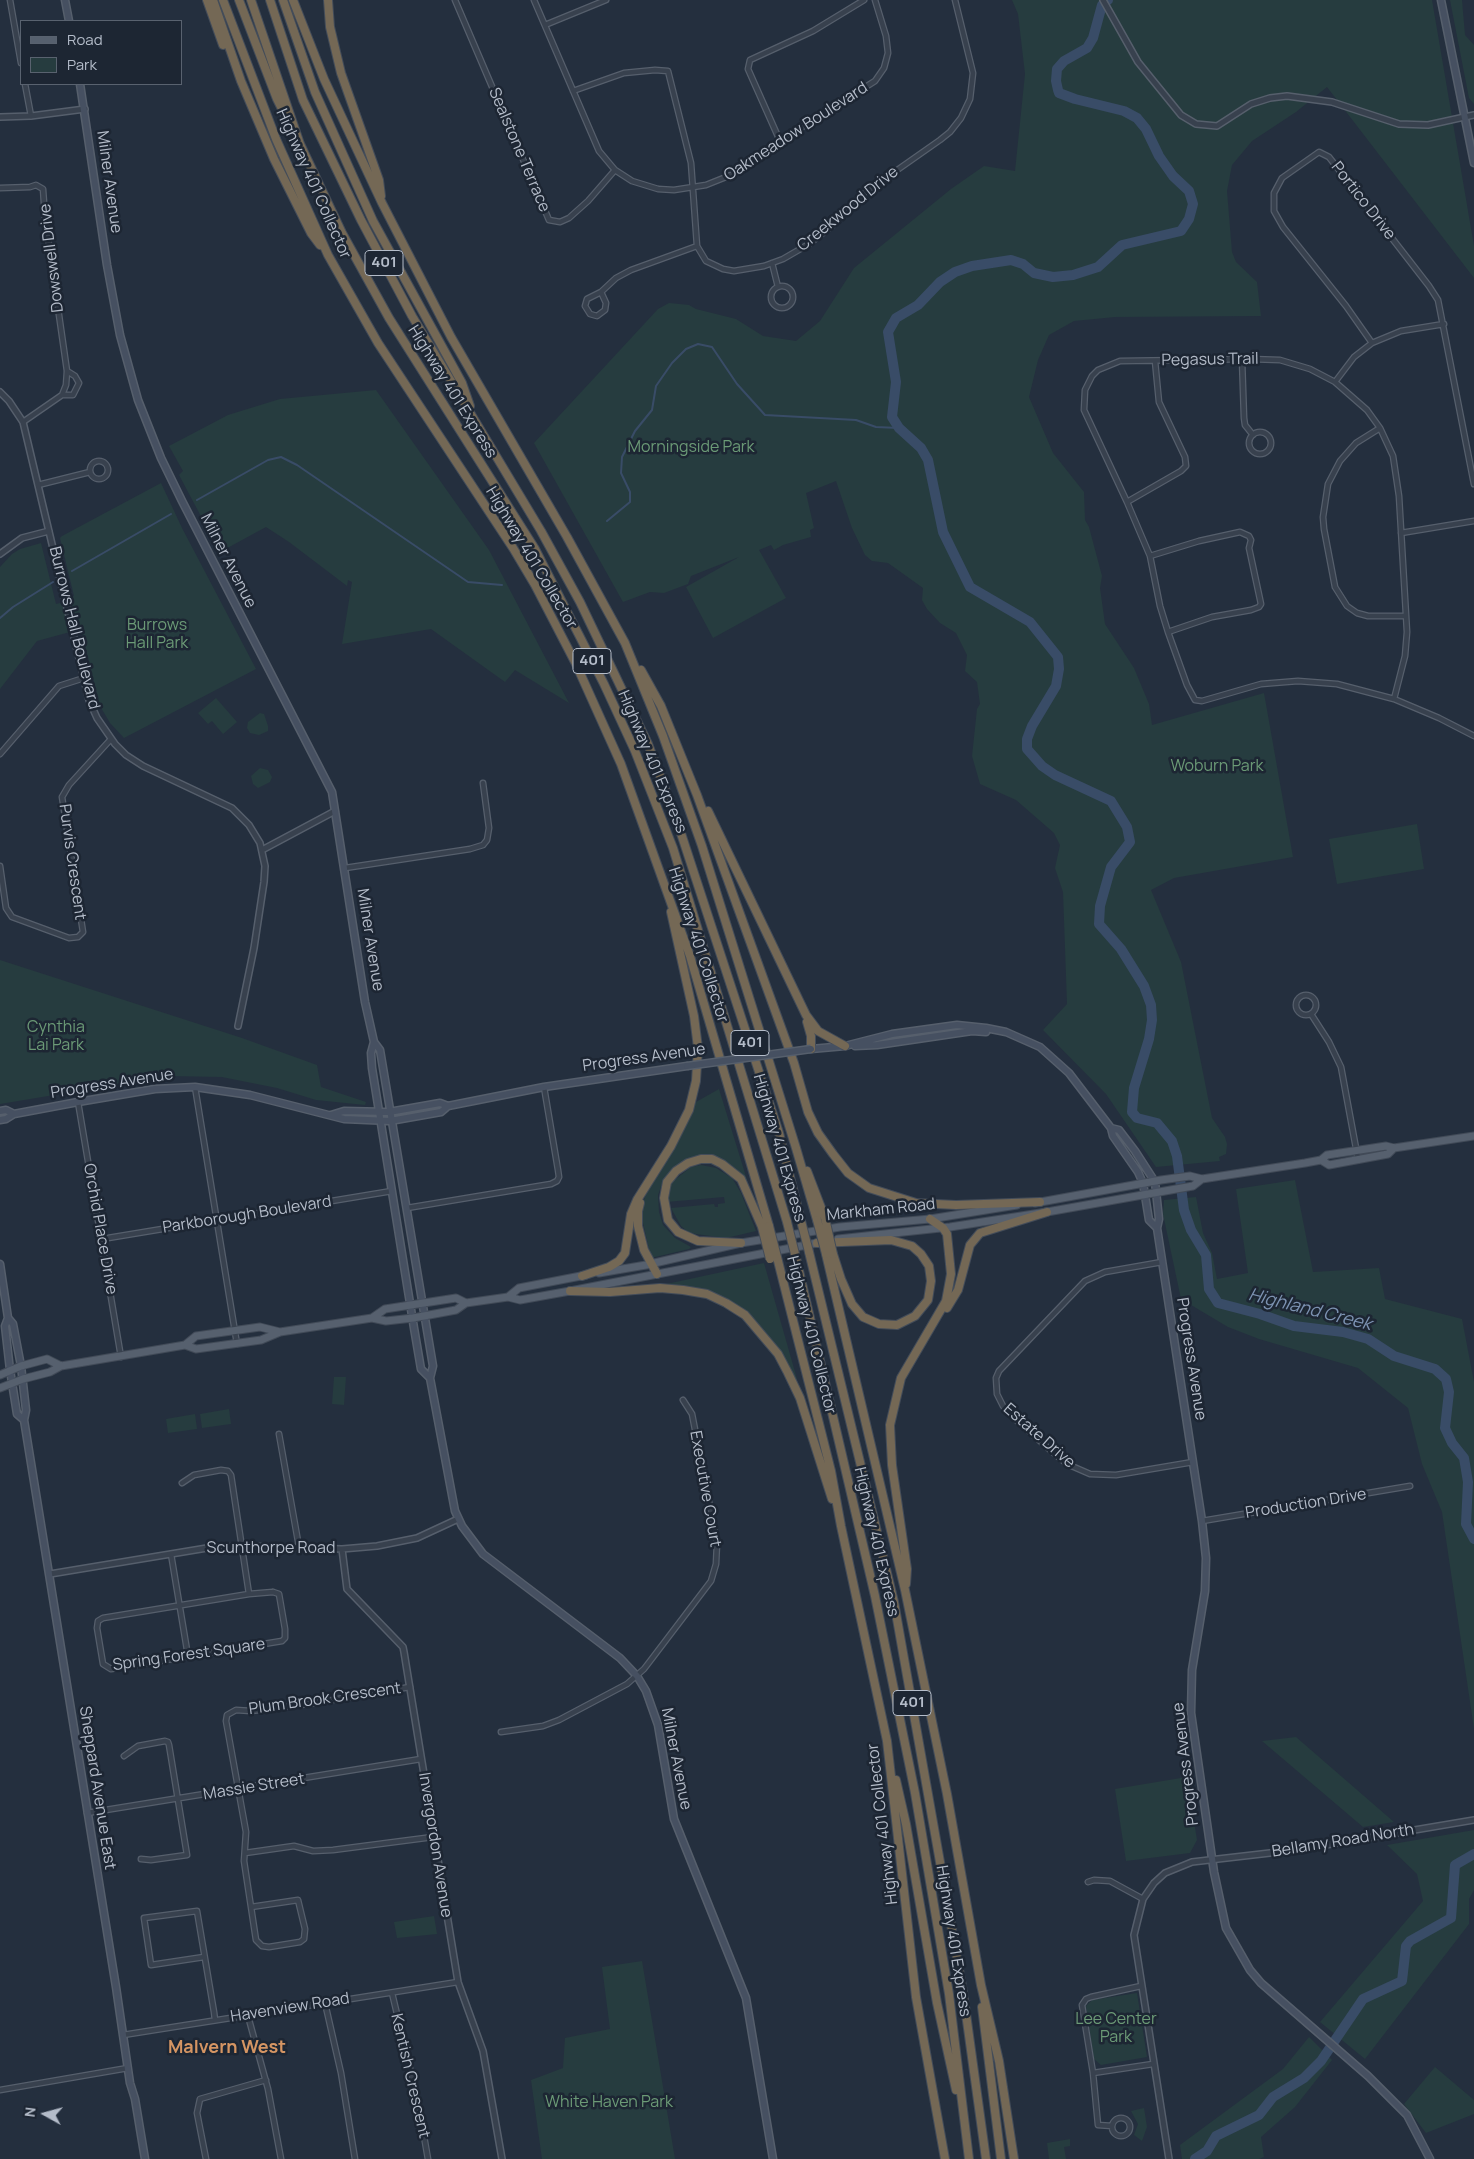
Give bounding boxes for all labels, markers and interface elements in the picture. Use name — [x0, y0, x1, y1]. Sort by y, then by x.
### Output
legend — [20, 20, 182, 85]
text: Road — [67, 29, 103, 50]
text: Park — [67, 54, 97, 75]
street label: Oakmeadow Boulevard — [721, 78, 871, 186]
street label: Sealstone Terrace — [484, 85, 554, 215]
street label: Highway 401 Collector — [271, 106, 355, 262]
street label: Milner Avenue — [92, 129, 126, 235]
street label: Portico Drive — [1327, 158, 1399, 244]
street label: Creekwood Drive — [794, 162, 902, 256]
street label: Dowswell Drive — [36, 203, 68, 313]
road number: 401 — [365, 250, 403, 276]
street label: Highway 401 Express — [403, 322, 501, 462]
street label: Pegasus Trail — [1161, 350, 1259, 370]
park label: Morningside Park — [628, 438, 754, 458]
street label: Highway 401 Collector — [481, 484, 581, 632]
street label: Milner Avenue — [196, 511, 260, 611]
street label: Burrows Hall Boulevard — [44, 545, 104, 711]
park label: Burrows Hall Park — [126, 616, 188, 654]
road number: 401 — [573, 648, 611, 674]
street label: Highway 401 Express — [613, 688, 691, 836]
park label: Woburn Park — [1171, 757, 1263, 777]
street label: Purvis Crescent — [54, 803, 90, 921]
street label: Highway 401 Collector — [664, 865, 732, 1025]
street label: Milner Avenue — [352, 887, 388, 993]
park label: Cynthia Lai Park — [27, 1018, 85, 1056]
road number: 401 — [731, 1030, 769, 1056]
street label: Progress Avenue — [581, 1040, 707, 1076]
street label: Progress Avenue — [49, 1065, 175, 1103]
street label: Highway 401 Express — [749, 1072, 809, 1224]
street label: Orchid Place Drive — [79, 1162, 121, 1296]
street label: Parkborough Boulevard — [161, 1192, 333, 1238]
street label: Markham Road — [826, 1195, 936, 1225]
street label: Highway 401 Collector — [782, 1254, 840, 1416]
water label: Highland Creek — [1246, 1284, 1374, 1336]
street label: Progress Avenue — [1172, 1296, 1210, 1422]
street label: Estate Drive — [999, 1400, 1079, 1472]
street label: Executive Court — [685, 1429, 725, 1549]
street label: Highway 401 Express — [849, 1465, 903, 1619]
street label: Production Drive — [1244, 1485, 1368, 1523]
street label: Scunthorpe Road — [207, 1539, 335, 1559]
street label: Spring Forest Square — [111, 1635, 267, 1675]
street label: Plum Brook Crescent — [248, 1679, 402, 1719]
road number: 401 — [893, 1690, 931, 1716]
street label: Progress Avenue — [1169, 1701, 1203, 1827]
street label: Sheppard Avenue East — [75, 1705, 119, 1871]
street label: Milner Avenue — [657, 1706, 695, 1812]
street label: Highway 401 Collector — [864, 1742, 902, 1906]
street label: Massie Street — [202, 1770, 306, 1804]
street label: Invergordon Avenue — [414, 1771, 456, 1919]
street label: Bellamy Road North — [1271, 1820, 1415, 1862]
street label: Highway 401 Express — [932, 1864, 974, 2018]
street label: Havenview Road — [229, 1989, 351, 2027]
park label: Lee Center Park — [1075, 2010, 1157, 2048]
street label: Kentish Crescent — [386, 2012, 434, 2140]
district label: Malvern West — [168, 2037, 286, 2059]
north arrow — [20, 2089, 70, 2139]
park label: White Haven Park — [545, 2093, 673, 2113]
text: N — [20, 2106, 40, 2118]

